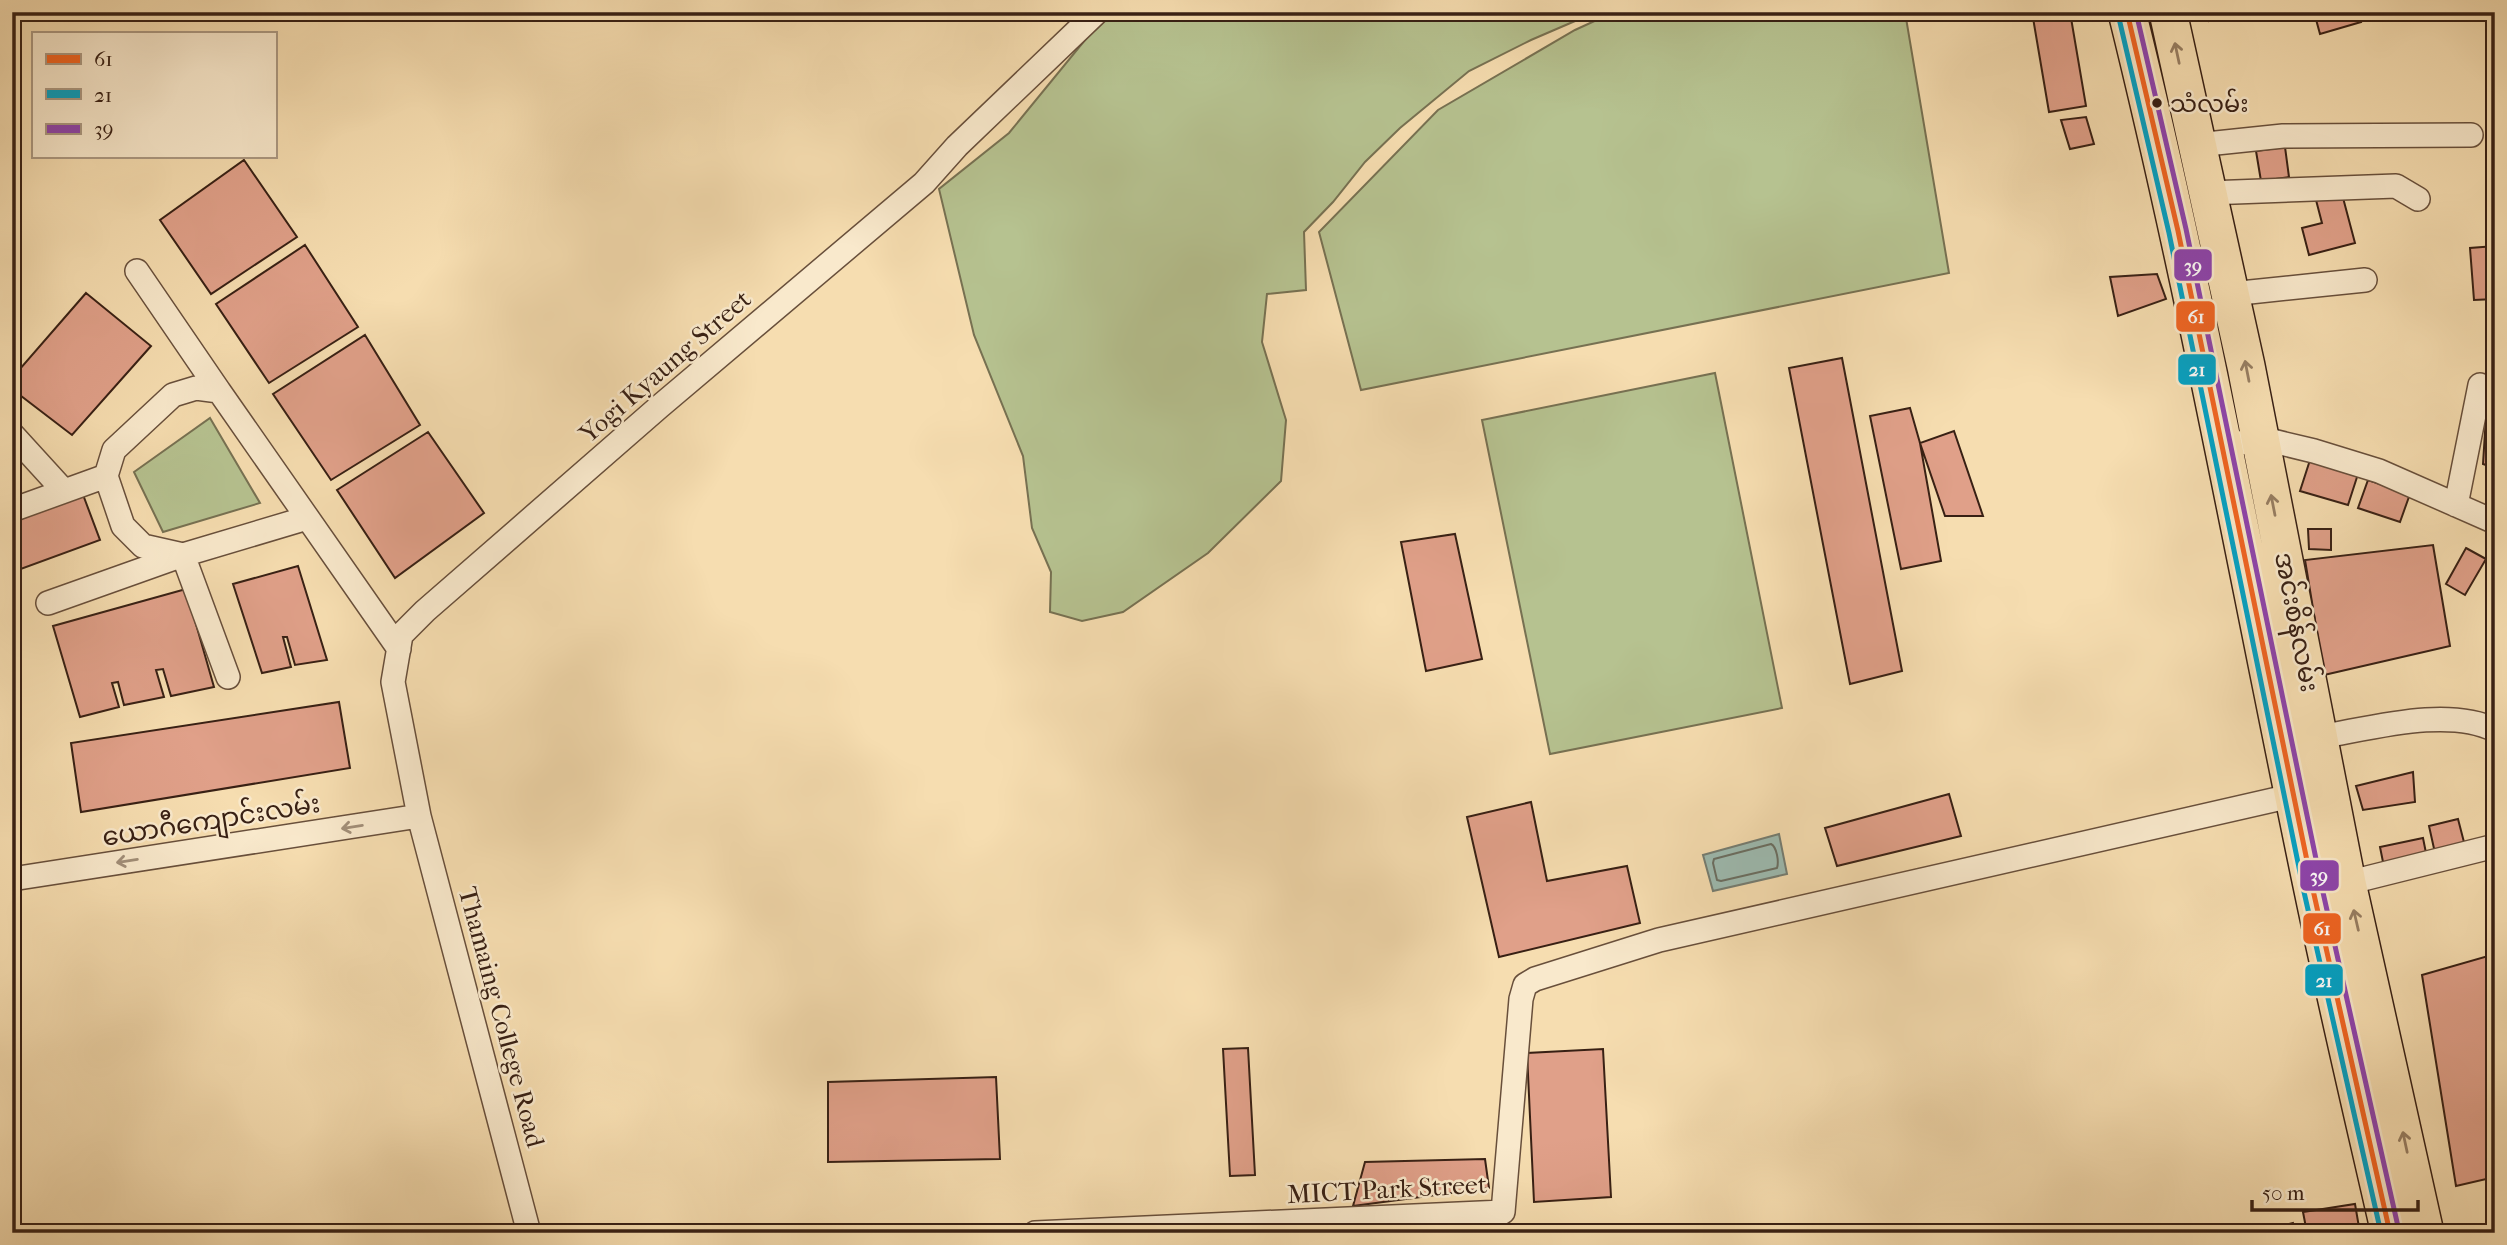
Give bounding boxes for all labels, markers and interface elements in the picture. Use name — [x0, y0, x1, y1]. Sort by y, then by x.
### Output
legend — [32, 32, 276, 158]
one-way arrow — [2169, 42, 2183, 65]
text: 61 — [94, 47, 113, 71]
text: 21 — [94, 83, 112, 107]
place label: သံလမ်း — [2170, 88, 2249, 118]
marker: သံလမ်း — [2150, 96, 2164, 110]
text: 39 — [94, 117, 114, 141]
line badge: 39 — [2173, 248, 2213, 282]
text: 39 — [2184, 255, 2202, 277]
street label: Yogi Kyaung Street — [572, 283, 758, 450]
line badge: 61 — [2175, 300, 2216, 333]
text: 61 — [2188, 306, 2204, 328]
line badge: 21 — [2177, 353, 2217, 386]
text: 21 — [2189, 359, 2205, 381]
one-way arrow — [2240, 360, 2253, 383]
one-way arrow — [2266, 494, 2280, 517]
street label: အင်းစိန်လမ်း — [2263, 549, 2327, 696]
street label: ယောဂီကျောင်းလမ်း — [100, 786, 323, 858]
one-way arrow — [341, 821, 363, 834]
one-way arrow — [116, 855, 139, 868]
line badge: 39 — [2299, 859, 2340, 892]
text: 39 — [2310, 865, 2328, 887]
street label: Thamaing College Road — [452, 884, 551, 1152]
one-way arrow — [2348, 909, 2362, 932]
line badge: 61 — [2302, 912, 2342, 945]
text: 61 — [2314, 918, 2330, 940]
line badge: 21 — [2304, 963, 2344, 997]
text: 21 — [2316, 970, 2332, 992]
one-way arrow — [2398, 1131, 2412, 1154]
scale bar — [2252, 1168, 2418, 1212]
street label: MICT Park Street — [1286, 1169, 1488, 1210]
text: 50 m — [2262, 1181, 2305, 1205]

